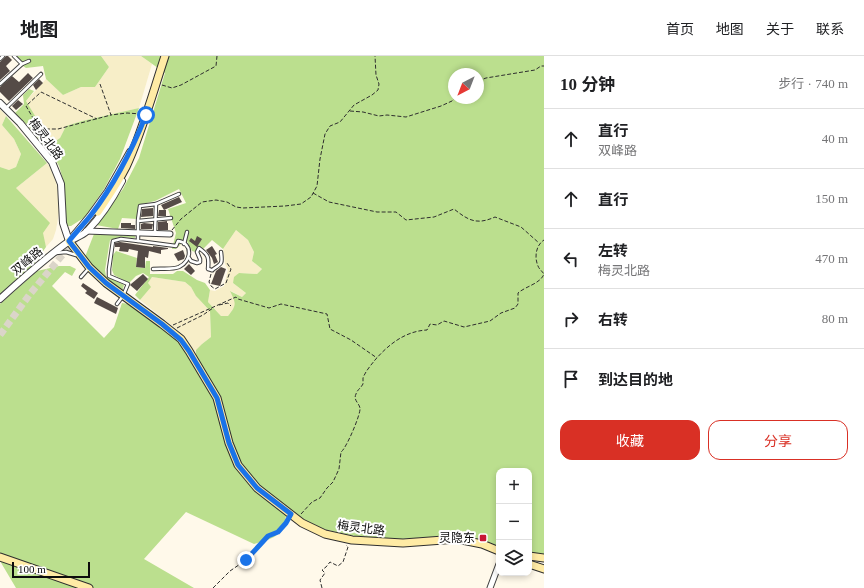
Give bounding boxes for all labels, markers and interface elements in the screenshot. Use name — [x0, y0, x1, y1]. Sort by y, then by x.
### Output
text: 地图 — [20, 19, 58, 40]
text: 首页 — [666, 22, 694, 37]
text: 地图 — [716, 22, 744, 37]
text: 关于 — [766, 22, 794, 37]
text: 联系 — [816, 22, 844, 37]
north arrow — [448, 68, 484, 104]
text: 10 分钟 — [560, 75, 615, 94]
text: 步行 · 740 m — [778, 76, 848, 91]
route start — [137, 106, 155, 124]
street label: 梅灵北路 — [26, 116, 66, 162]
text: 直行 — [598, 123, 628, 139]
icon: ahead — [560, 128, 582, 150]
text: 40 m — [822, 131, 848, 146]
text: 双峰路 — [598, 143, 637, 158]
icon: ahead — [560, 188, 582, 210]
text: 150 m — [815, 191, 848, 206]
text: 直行 — [598, 192, 628, 208]
text: 左转 — [598, 243, 628, 259]
street label: 双峰路 — [9, 244, 45, 278]
icon: left — [560, 248, 582, 270]
text: 470 m — [815, 251, 848, 266]
text: 梅灵北路 — [598, 263, 650, 278]
icon: right — [560, 308, 582, 330]
text: 80 m — [822, 311, 848, 326]
text: 右转 — [598, 312, 628, 328]
icon: arrive — [560, 368, 582, 390]
text: 到达目的地 — [598, 372, 673, 388]
button: 收藏 — [560, 420, 700, 460]
button: 分享 — [708, 420, 848, 460]
map controls — [496, 468, 532, 576]
button: + — [496, 468, 532, 504]
button: − — [496, 504, 532, 540]
street label: 梅灵北路 — [336, 518, 386, 538]
place label: 灵隐东 — [439, 531, 475, 545]
marker: 灵隐东 — [478, 533, 488, 543]
button: layers — [496, 540, 532, 576]
route end — [237, 551, 255, 569]
scale bar — [12, 560, 90, 579]
text: 100 m — [18, 563, 46, 575]

